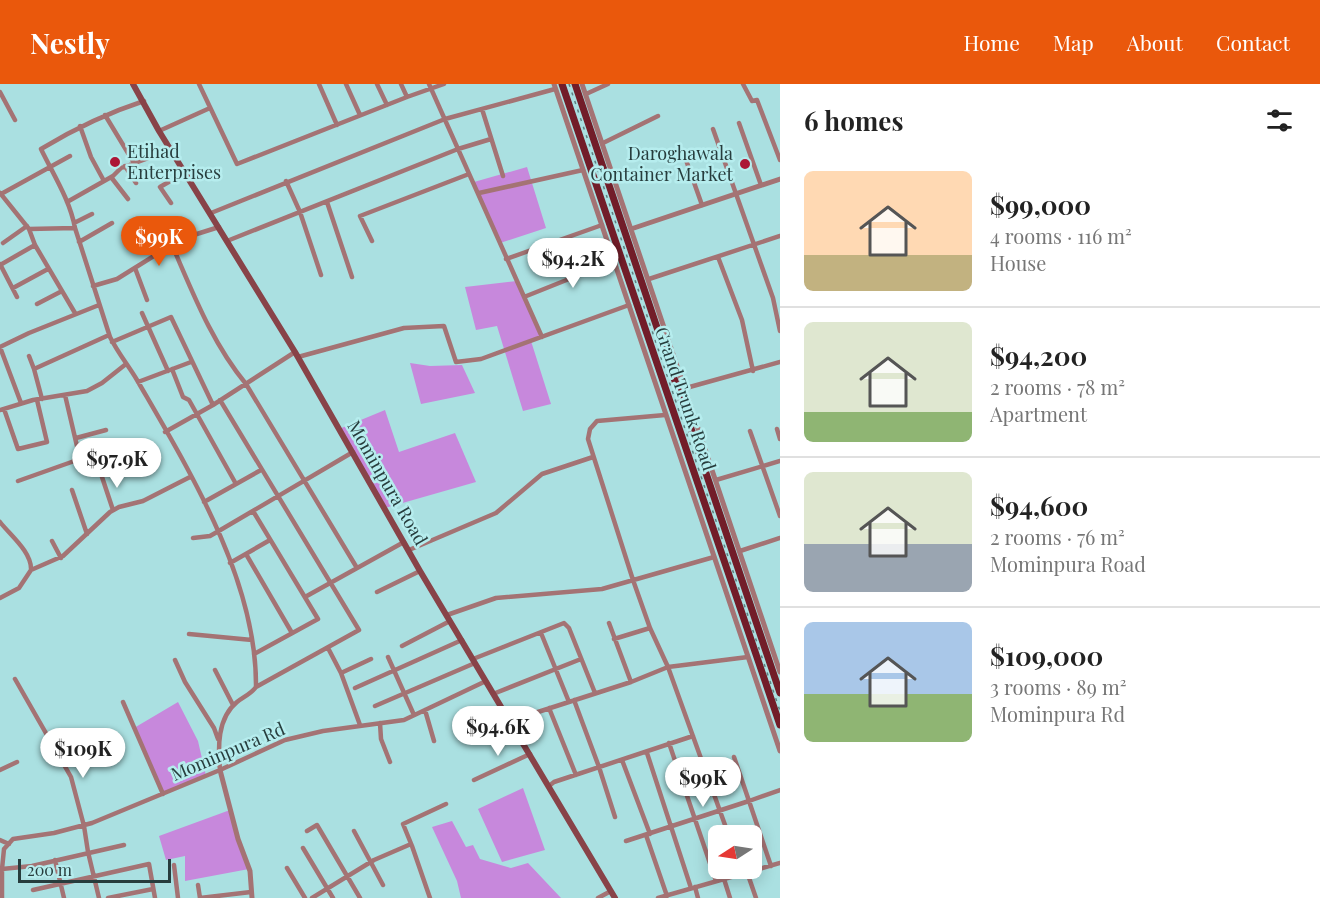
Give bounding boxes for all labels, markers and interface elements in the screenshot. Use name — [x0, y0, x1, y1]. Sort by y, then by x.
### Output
text: Nestly — [30, 24, 110, 61]
text: Home — [964, 28, 1020, 56]
text: Map — [1053, 28, 1094, 56]
text: About — [1127, 28, 1183, 56]
text: Contact — [1216, 28, 1290, 56]
text: 6 homes — [804, 103, 903, 138]
icon: filters — [1263, 104, 1296, 137]
place label: Etihad Enterprises — [127, 139, 221, 184]
place label: Daroghawala Container Market — [590, 141, 734, 186]
marker: Etihad Enterprises — [108, 155, 122, 169]
marker: Daroghawala Container Market — [738, 157, 752, 171]
text: $99,000 — [990, 187, 1091, 222]
icon: home — [852, 195, 924, 267]
pin: $99K — [123, 216, 195, 267]
text: $99K — [135, 222, 183, 249]
text: 4 rooms · 116 m² — [990, 222, 1132, 249]
pin: $94.2K — [524, 238, 622, 289]
text: $94.2K — [541, 244, 605, 271]
text: House — [990, 249, 1046, 276]
street label: Grand Trunk Road — [650, 324, 722, 474]
text: $94,200 — [990, 338, 1087, 373]
icon: home — [852, 346, 924, 418]
text: 2 rooms · 78 m² — [990, 373, 1125, 400]
text: Apartment — [990, 400, 1087, 427]
street label: Mominpura Road — [342, 416, 434, 550]
pin: $97.9K — [68, 438, 166, 489]
text: $97.9K — [86, 444, 148, 471]
text: $94,600 — [990, 488, 1088, 523]
icon: home — [852, 496, 924, 568]
text: 2 rooms · 76 m² — [990, 523, 1125, 550]
text: Mominpura Road — [990, 550, 1146, 577]
text: $109,000 — [990, 638, 1103, 673]
icon: home — [852, 646, 924, 718]
text: 3 rooms · 89 m² — [990, 673, 1126, 700]
text: Mominpura Rd — [990, 700, 1125, 727]
pin: $94.6K — [449, 706, 547, 757]
text: $94.6K — [466, 712, 530, 739]
street label: Mominpura Rd — [167, 716, 289, 786]
pin: $109K — [41, 728, 125, 779]
text: $109K — [54, 734, 112, 761]
pin: $99K — [667, 757, 739, 808]
text: $99K — [679, 763, 727, 790]
north arrow — [708, 825, 762, 879]
map controls — [708, 825, 762, 879]
scale bar — [18, 856, 171, 884]
text: 200 m — [27, 859, 72, 880]

